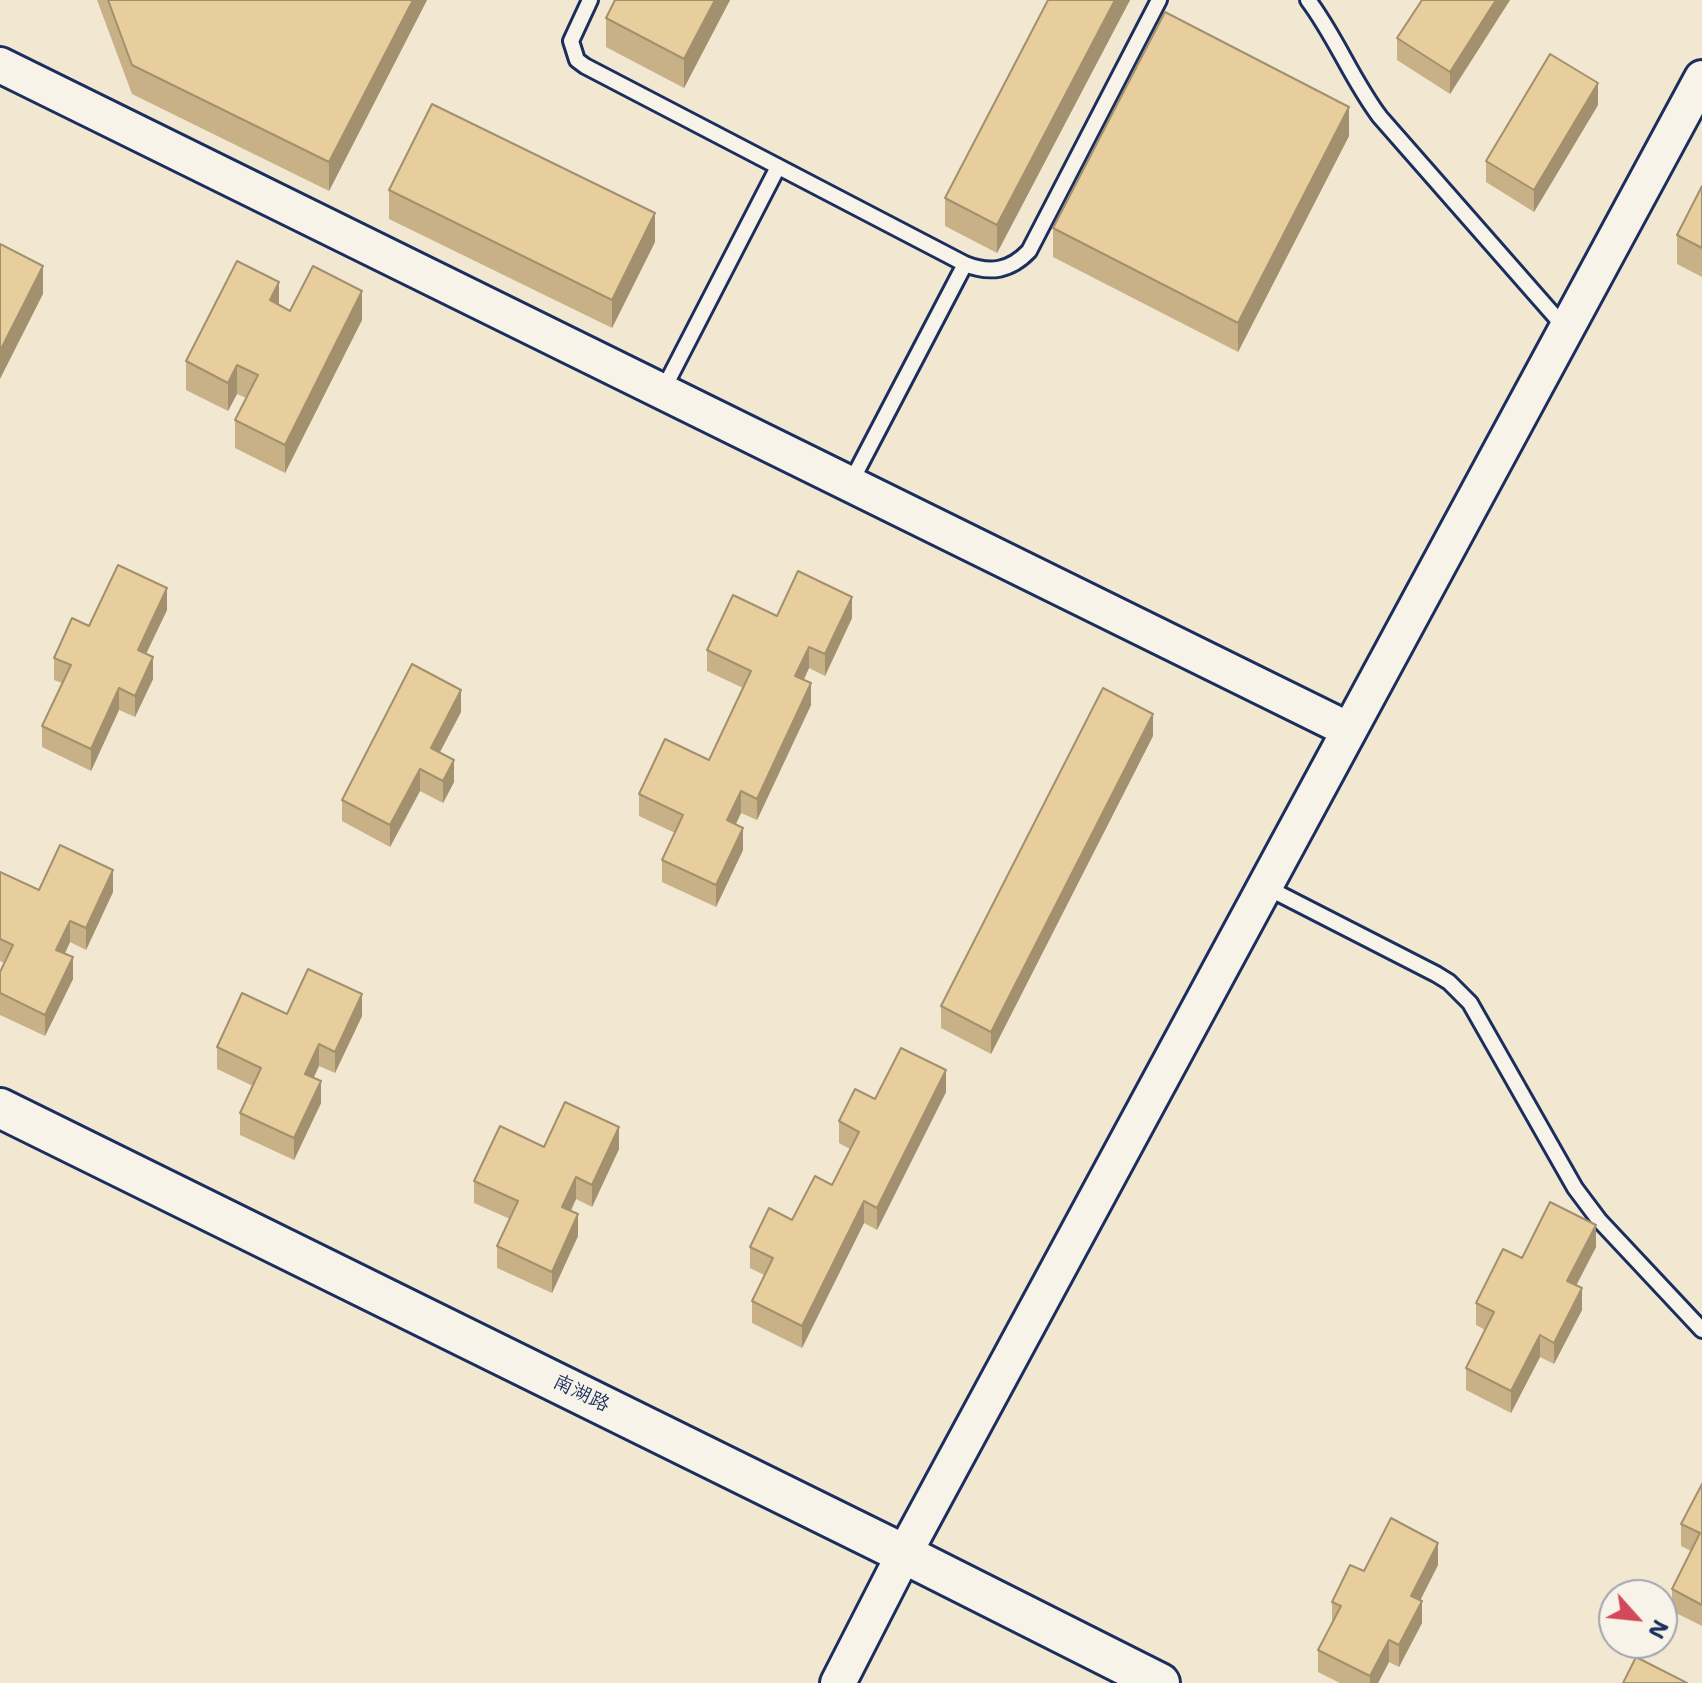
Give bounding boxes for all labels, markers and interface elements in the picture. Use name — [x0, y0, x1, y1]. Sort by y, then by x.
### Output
street label: 南湖路 — [549, 1370, 613, 1418]
north arrow — [1598, 1579, 1678, 1659]
text: N — [1641, 1615, 1675, 1644]

